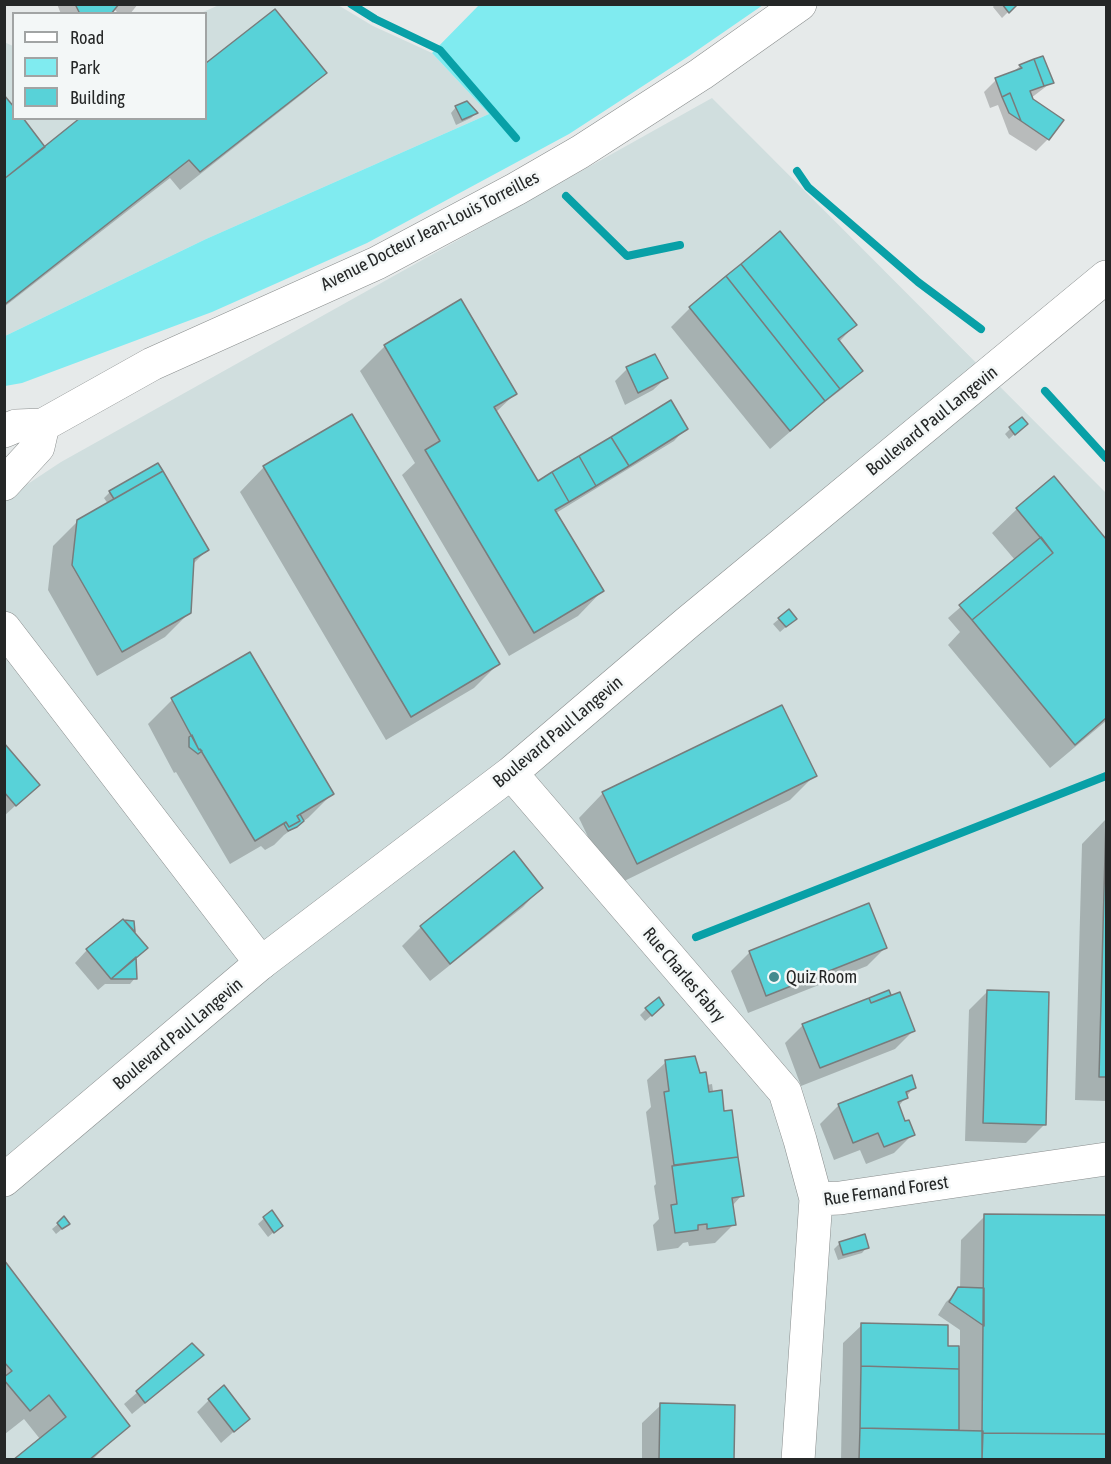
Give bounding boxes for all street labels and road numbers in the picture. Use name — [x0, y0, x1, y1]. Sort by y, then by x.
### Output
street label: Avenue Docteur Jean-Louis Torreilles — [317, 166, 543, 296]
street label: Boulevard Paul Langevin — [862, 361, 1002, 481]
street label: Boulevard Paul Langevin — [489, 671, 627, 793]
street label: Rue Charles Fabry — [638, 923, 730, 1027]
street label: Boulevard Paul Langevin — [109, 973, 247, 1095]
street label: Rue Fernand Forest — [822, 1172, 950, 1210]

